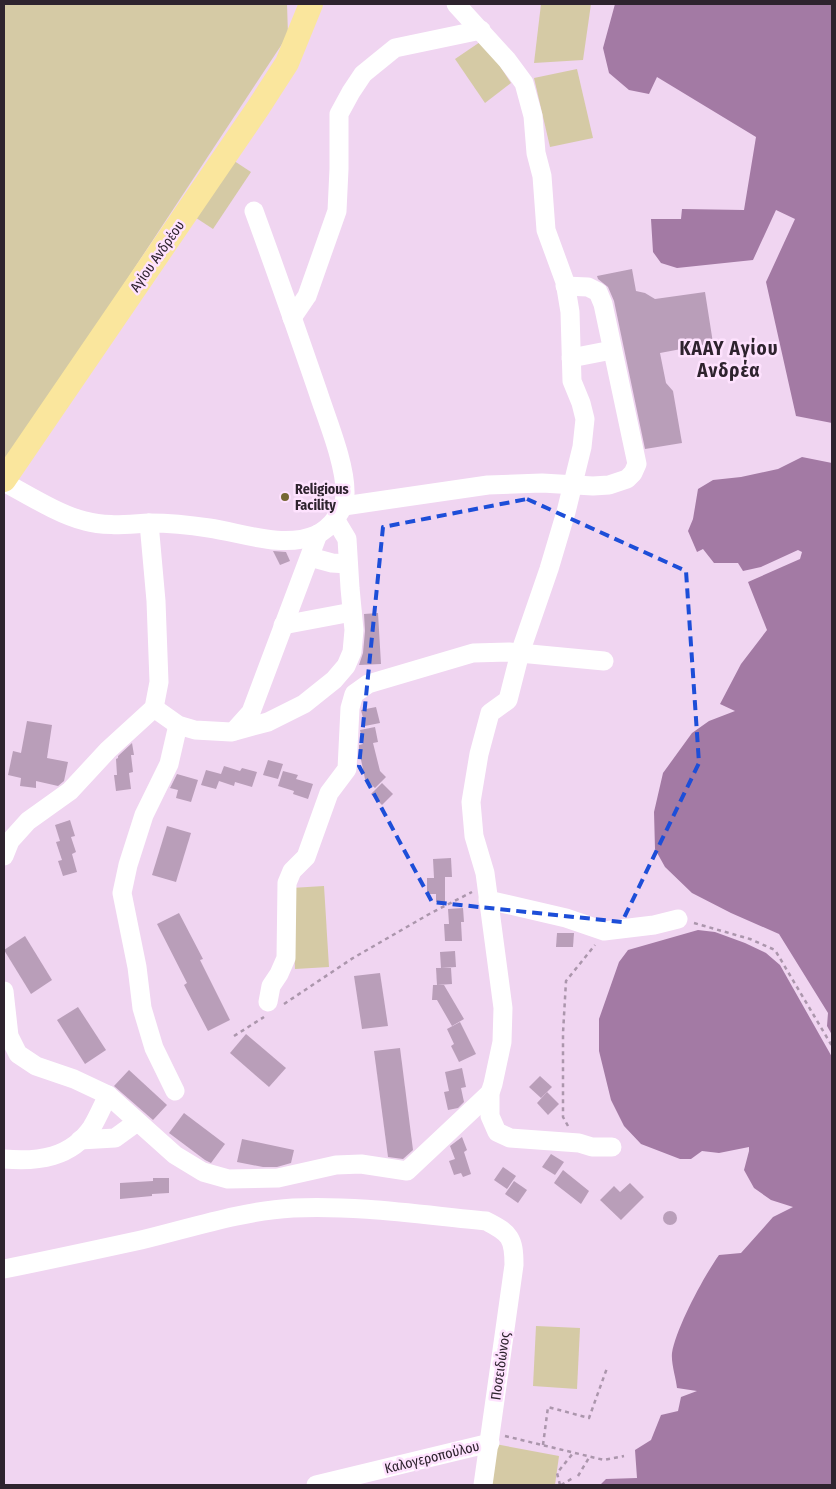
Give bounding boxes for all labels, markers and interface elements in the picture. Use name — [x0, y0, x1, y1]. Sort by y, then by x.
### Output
street label: Αγίου Ανδρέου — [127, 217, 188, 295]
district label: ΚΑΑΥ Αγίου Ανδρέα — [680, 337, 778, 382]
place label: Religious Facility — [295, 481, 349, 514]
marker: Religious Facility — [279, 491, 291, 503]
street label: Ποσειδώνος — [487, 1331, 514, 1401]
street label: Καλογεροπούλου — [383, 1437, 481, 1477]

